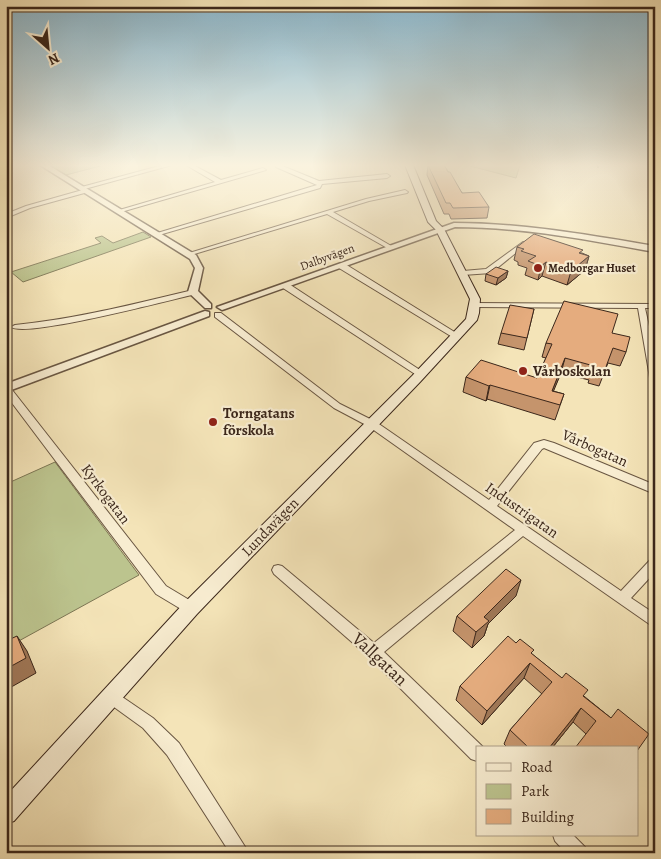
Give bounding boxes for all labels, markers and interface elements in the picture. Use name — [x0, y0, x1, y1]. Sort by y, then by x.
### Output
north arrow — [22, 22, 72, 72]
text: N — [45, 48, 63, 70]
street label: Dalbyvägen — [298, 240, 357, 274]
place label: Medborgar Huset — [548, 260, 636, 276]
marker: Medborgar Huset — [532, 262, 544, 274]
place label: Vårboskolan — [532, 361, 611, 381]
marker: Vårboskolan — [517, 365, 529, 377]
place label: Torngatans förskola — [223, 403, 295, 440]
marker: Torngatans förskola — [207, 416, 219, 428]
street label: Vårbogatan — [558, 424, 631, 471]
street label: Kyrkogatan — [77, 460, 135, 528]
street label: Industrigatan — [481, 477, 563, 543]
street label: Lundavägen — [237, 493, 303, 561]
street label: Vallgatan — [346, 626, 413, 691]
legend — [476, 746, 638, 836]
text: Road — [521, 757, 553, 777]
text: Park — [521, 781, 550, 801]
text: Building — [521, 807, 574, 827]

